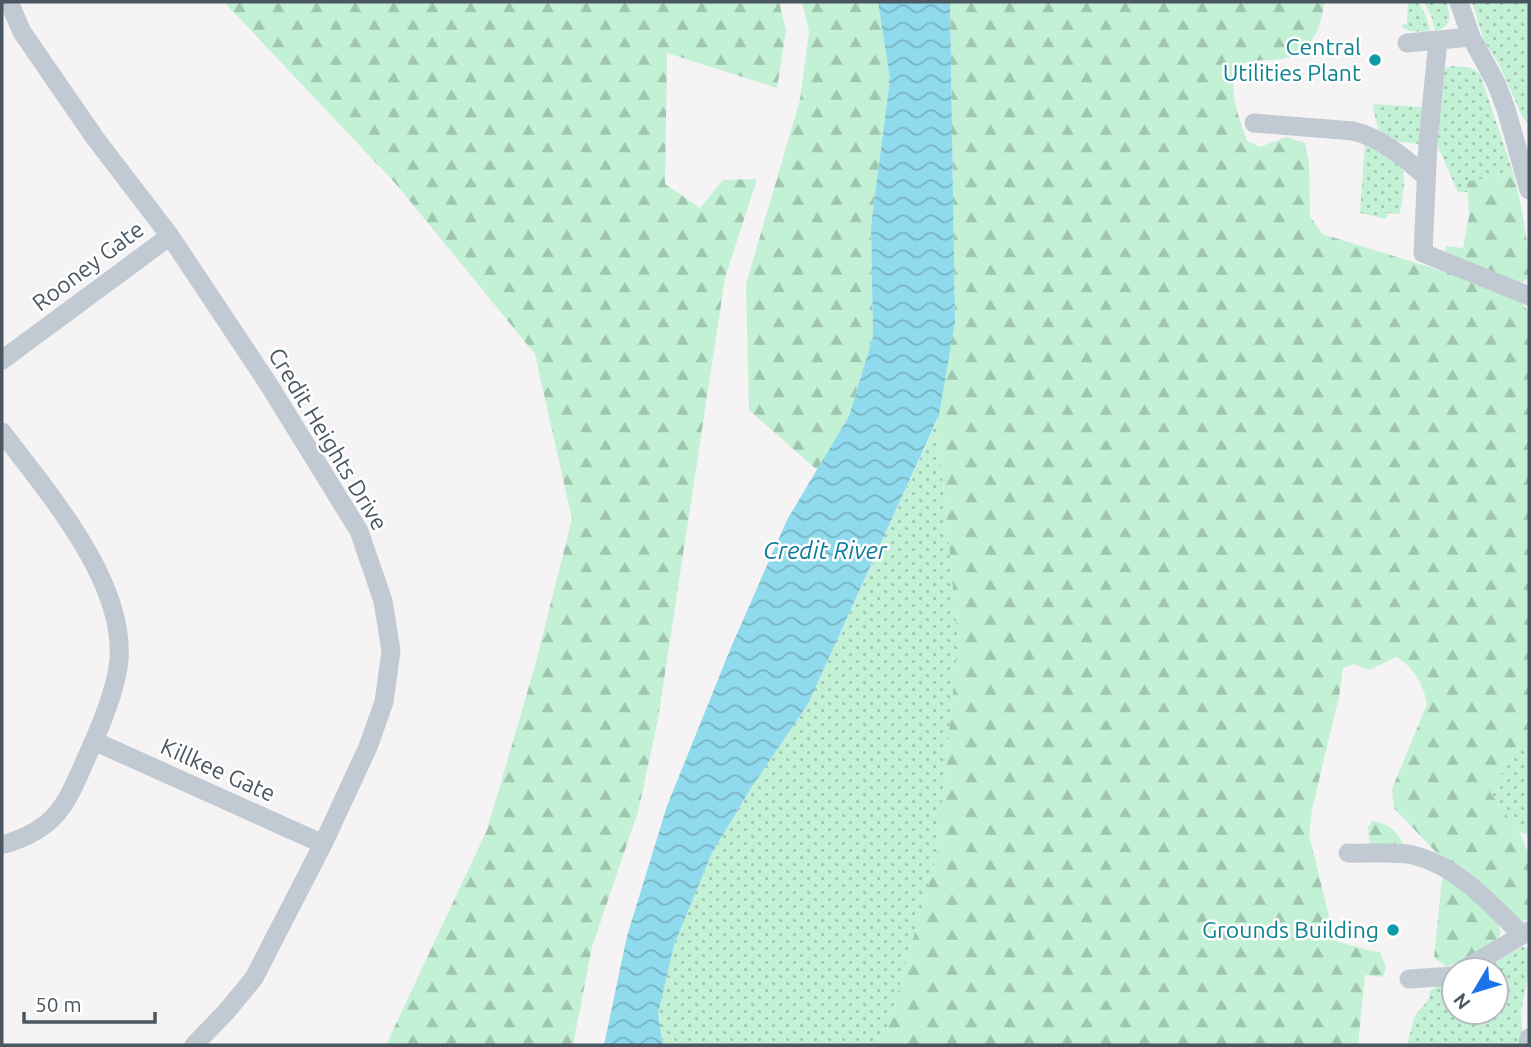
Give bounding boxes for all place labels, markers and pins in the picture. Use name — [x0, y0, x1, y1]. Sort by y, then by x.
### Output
place label: Central Utilities Plant — [1223, 34, 1361, 85]
marker: Central Utilities Plant — [1367, 52, 1383, 68]
place label: Grounds Building — [1202, 917, 1379, 942]
marker: Grounds Building — [1385, 922, 1401, 938]

